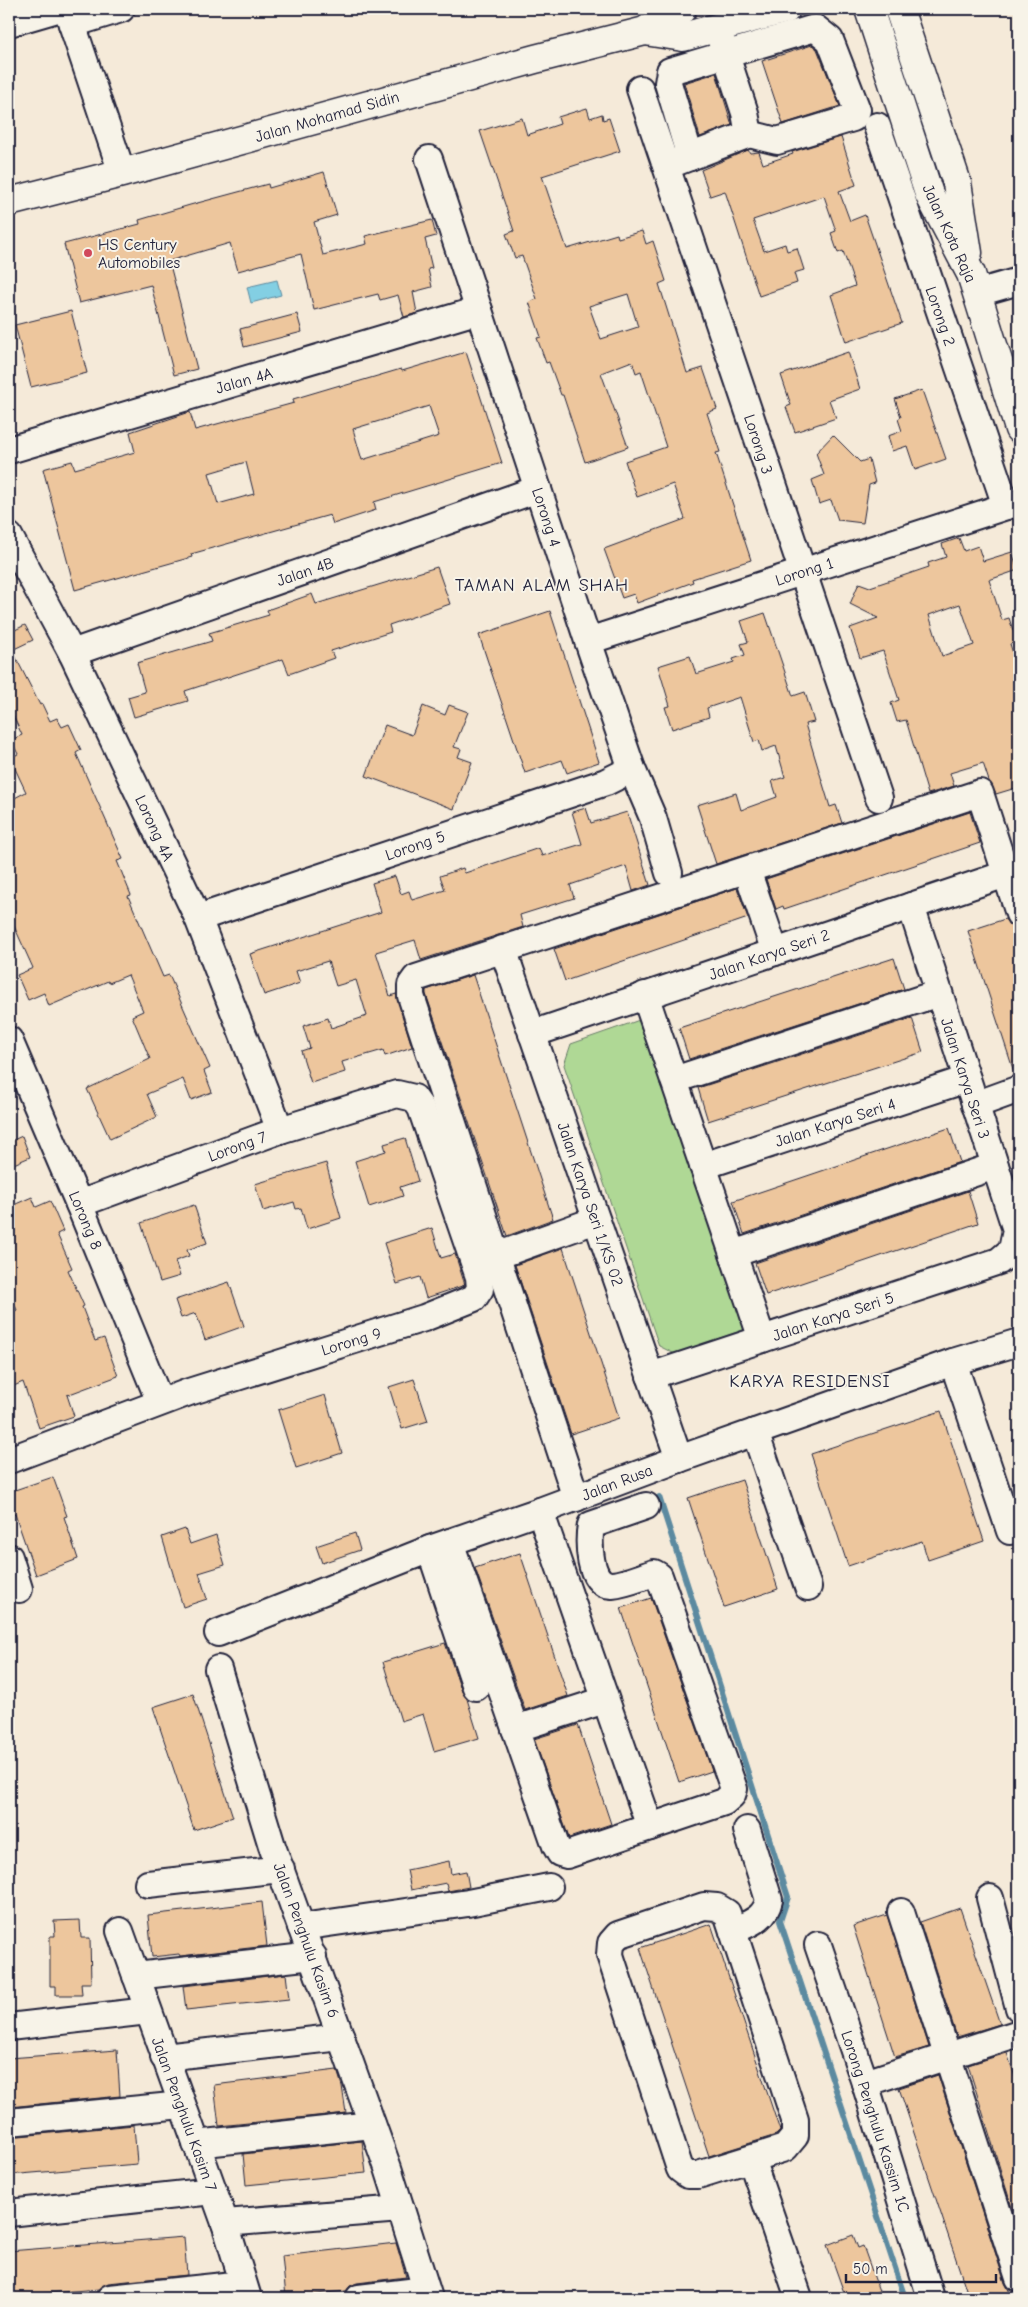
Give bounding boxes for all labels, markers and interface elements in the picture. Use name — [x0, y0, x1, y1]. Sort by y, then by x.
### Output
street label: Jalan Mohamad Sidin — [253, 88, 401, 146]
street label: Jalan Kota Raja — [919, 182, 980, 285]
place label: HS Century Automobiles — [98, 236, 180, 272]
marker: HS Century Automobiles — [82, 247, 94, 259]
street label: Lorong 2 — [921, 284, 959, 348]
street label: Jalan 4A — [214, 364, 275, 398]
street label: Lorong 3 — [740, 412, 776, 476]
street label: Lorong 4 — [528, 485, 564, 549]
street label: Jalan 4B — [274, 554, 336, 590]
street label: Lorong 1 — [773, 554, 836, 590]
district label: TAMAN ALAM SHAH — [455, 575, 629, 596]
street label: Lorong 4A — [131, 793, 177, 864]
street label: Lorong 5 — [383, 827, 448, 865]
street label: Jalan Karya Seri 2 — [707, 926, 832, 984]
street label: Jalan Karya Seri 3 — [937, 1016, 993, 1141]
street label: Jalan Karya Seri 4 — [773, 1095, 898, 1151]
street label: Jalan Karya Seri 1/KS 02 — [553, 1120, 627, 1289]
street label: Lorong 7 — [206, 1128, 269, 1166]
street label: Lorong 8 — [65, 1188, 105, 1252]
street label: Jalan Karya Seri 5 — [770, 1289, 896, 1345]
street label: Lorong 9 — [319, 1324, 384, 1360]
district label: KARYA RESIDENSI — [729, 1371, 891, 1392]
street label: Jalan Rusa — [580, 1461, 655, 1505]
street label: Jalan Penghulu Kasim 6 — [270, 1860, 343, 2020]
street label: Lorong Penghulu Kassim 1C — [837, 2028, 913, 2214]
street label: Jalan Penghulu Kasim 7 — [148, 2035, 220, 2194]
scale bar — [846, 2252, 996, 2284]
text: 50 m — [853, 2260, 888, 2278]

